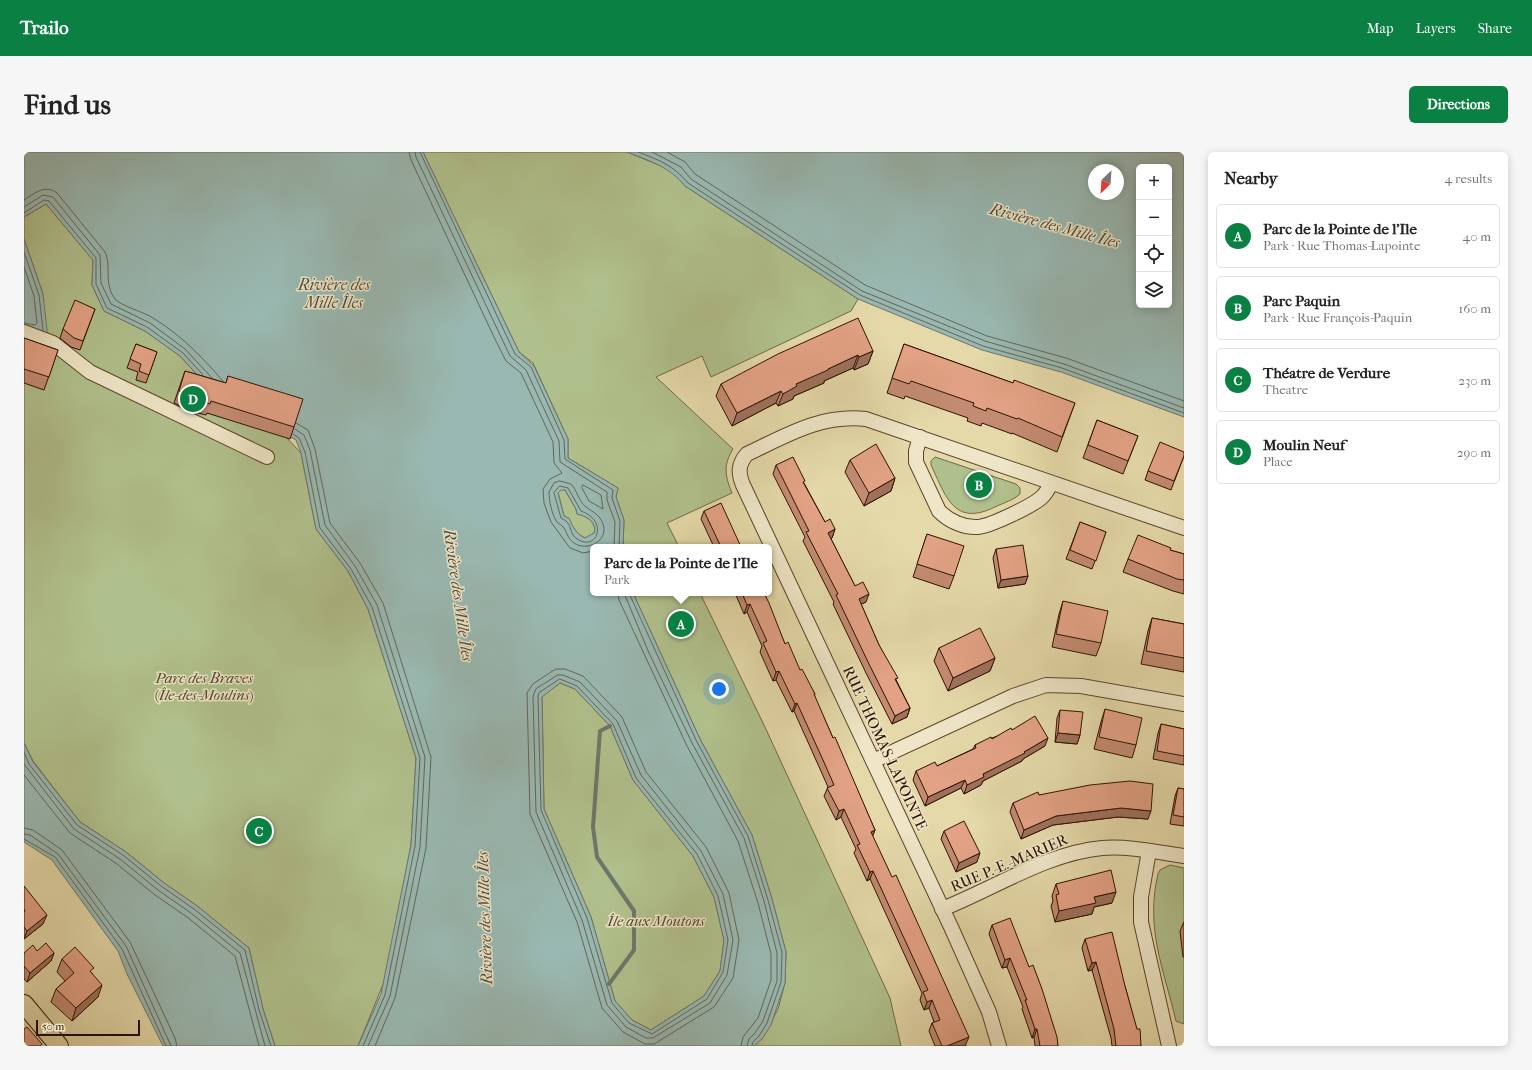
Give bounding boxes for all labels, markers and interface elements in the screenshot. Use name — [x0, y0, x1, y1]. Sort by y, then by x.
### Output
text: Trailo — [20, 17, 69, 39]
text: Map — [1367, 20, 1394, 37]
text: Layers — [1416, 20, 1456, 37]
text: Share — [1478, 20, 1512, 37]
button: Directions — [1409, 86, 1508, 123]
text: Find us — [24, 88, 111, 121]
north arrow — [1088, 164, 1124, 200]
map controls — [1136, 164, 1172, 308]
button: + — [1136, 164, 1172, 200]
text: Nearby — [1224, 168, 1278, 188]
text: 4 results — [1445, 171, 1492, 186]
water label: Rivière des Mille Îles — [987, 198, 1123, 252]
button: − — [1136, 200, 1172, 236]
text: Parc de la Pointe de l'Ile — [1263, 220, 1417, 238]
text: A — [1234, 229, 1242, 244]
text: 40 m — [1463, 229, 1491, 244]
button: locate — [1136, 236, 1172, 272]
text: Park · Rue Thomas-Lapointe — [1263, 238, 1420, 253]
button: layers — [1136, 272, 1172, 308]
water label: Rivière des Mille Îles — [297, 275, 371, 312]
text: Parc Paquin — [1263, 292, 1340, 310]
text: B — [1234, 301, 1242, 316]
text: 160 m — [1459, 301, 1491, 316]
text: Park · Rue François-Paquin — [1263, 310, 1412, 325]
text: Théatre de Verdure — [1263, 364, 1390, 382]
text: C — [1234, 373, 1242, 388]
text: 230 m — [1458, 373, 1491, 388]
text: Theatre — [1263, 382, 1308, 397]
pin: D — [180, 384, 206, 414]
text: Moulin Neuf — [1263, 436, 1345, 454]
text: D — [1233, 445, 1243, 460]
text: 290 m — [1457, 445, 1491, 460]
text: Place — [1263, 454, 1293, 469]
pin: B — [966, 470, 992, 500]
water label: Rivière des Mille Îles — [440, 526, 478, 664]
popup — [590, 544, 772, 596]
text: Parc de la Pointe de l'Ile — [604, 554, 758, 572]
text: Park — [604, 572, 630, 587]
pin: A — [668, 609, 694, 639]
street label: RUE THOMAS-LAPOINTE — [839, 663, 931, 833]
park label: Parc des Braves (Île-des-Moulins) — [154, 669, 253, 704]
your location — [709, 679, 729, 699]
pin: C — [246, 816, 272, 846]
street label: RUE P.-E.-MARIER — [948, 830, 1071, 896]
water label: Rivière des Mille Îles — [472, 850, 496, 986]
park label: Île aux Moutons — [606, 912, 705, 930]
scale bar — [36, 1018, 140, 1037]
text: 50 m — [42, 1020, 64, 1033]

